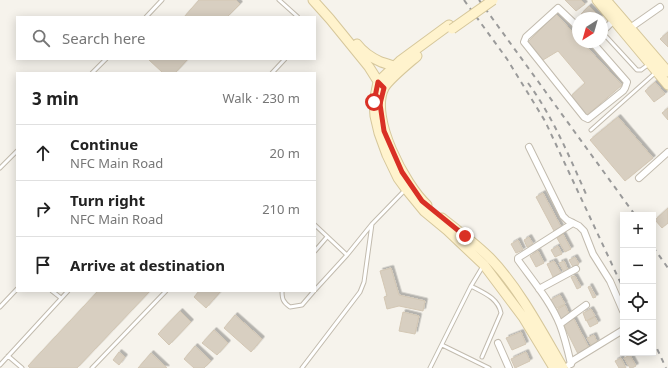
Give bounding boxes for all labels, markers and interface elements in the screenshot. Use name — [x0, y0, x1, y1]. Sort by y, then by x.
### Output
north arrow — [572, 12, 608, 48]
search box — [16, 16, 316, 60]
icon: search — [30, 27, 52, 49]
text: Search here — [62, 28, 145, 48]
text: 3 min — [32, 87, 79, 110]
text: Walk · 230 m — [222, 89, 300, 107]
route start — [365, 93, 383, 111]
text: Continue — [70, 134, 138, 154]
icon: ahead — [32, 142, 54, 164]
text: 20 m — [270, 144, 300, 162]
text: NFC Main Road — [70, 154, 163, 172]
text: Turn right — [70, 190, 145, 210]
icon: right — [32, 198, 54, 220]
text: 210 m — [262, 200, 300, 218]
text: NFC Main Road — [70, 210, 163, 228]
map controls — [620, 212, 656, 356]
button: + — [620, 212, 656, 248]
route end — [456, 227, 474, 245]
button: − — [620, 248, 656, 284]
icon: arrive — [32, 254, 54, 276]
text: Arrive at destination — [70, 255, 225, 275]
button: locate — [620, 284, 656, 320]
button: layers — [620, 320, 656, 356]

